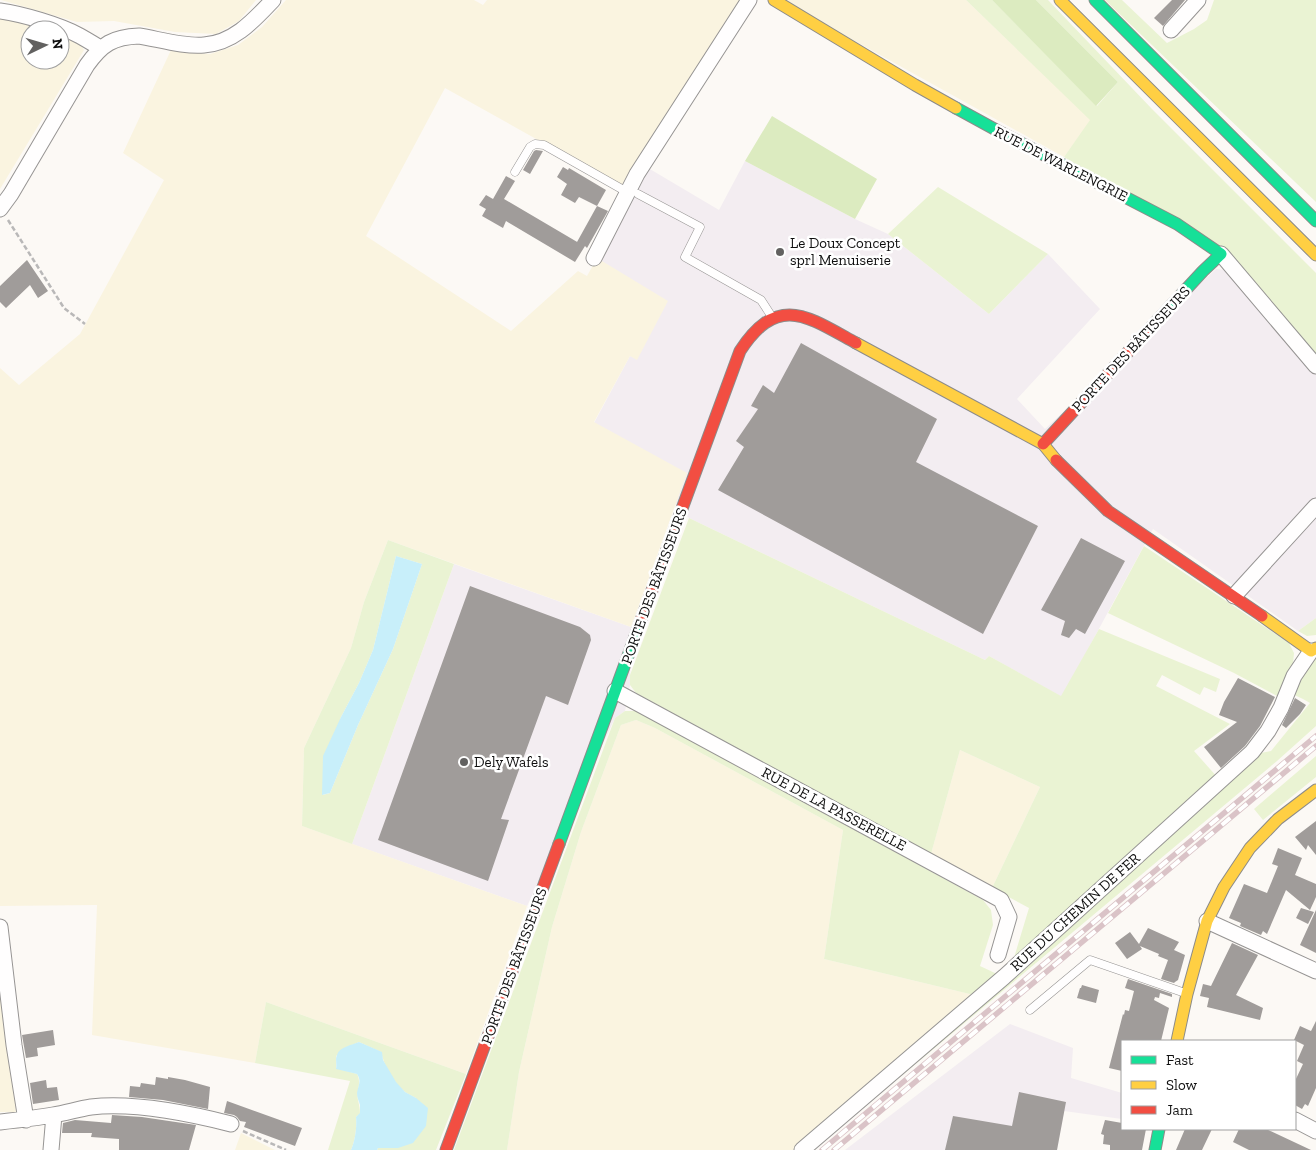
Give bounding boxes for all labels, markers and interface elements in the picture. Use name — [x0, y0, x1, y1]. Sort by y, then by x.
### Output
north arrow — [20, 20, 70, 70]
text: N — [49, 38, 66, 50]
street label: RUE DE WARLENGRIE — [991, 123, 1131, 206]
place label: Le Doux Concept sprl Menuiserie — [790, 234, 901, 269]
marker: Le Doux Concept sprl Menuiserie — [774, 246, 786, 258]
street label: PORTE DES BÂTISSEURS — [1068, 282, 1194, 416]
street label: PORTE DES BÂTISSEURS — [617, 505, 691, 667]
place label: Dely Wafels — [474, 753, 549, 771]
marker: Dely Wafels — [458, 756, 470, 768]
street label: RUE DE LA PASSERELLE — [759, 763, 910, 855]
street label: RUE DU CHEMIN DE FER — [1007, 849, 1144, 975]
street label: PORTE DES BÂTISSEURS — [477, 885, 551, 1047]
legend — [1121, 1040, 1296, 1130]
text: Fast — [1166, 1051, 1194, 1069]
text: Slow — [1166, 1076, 1198, 1094]
text: Jam — [1166, 1101, 1193, 1119]

